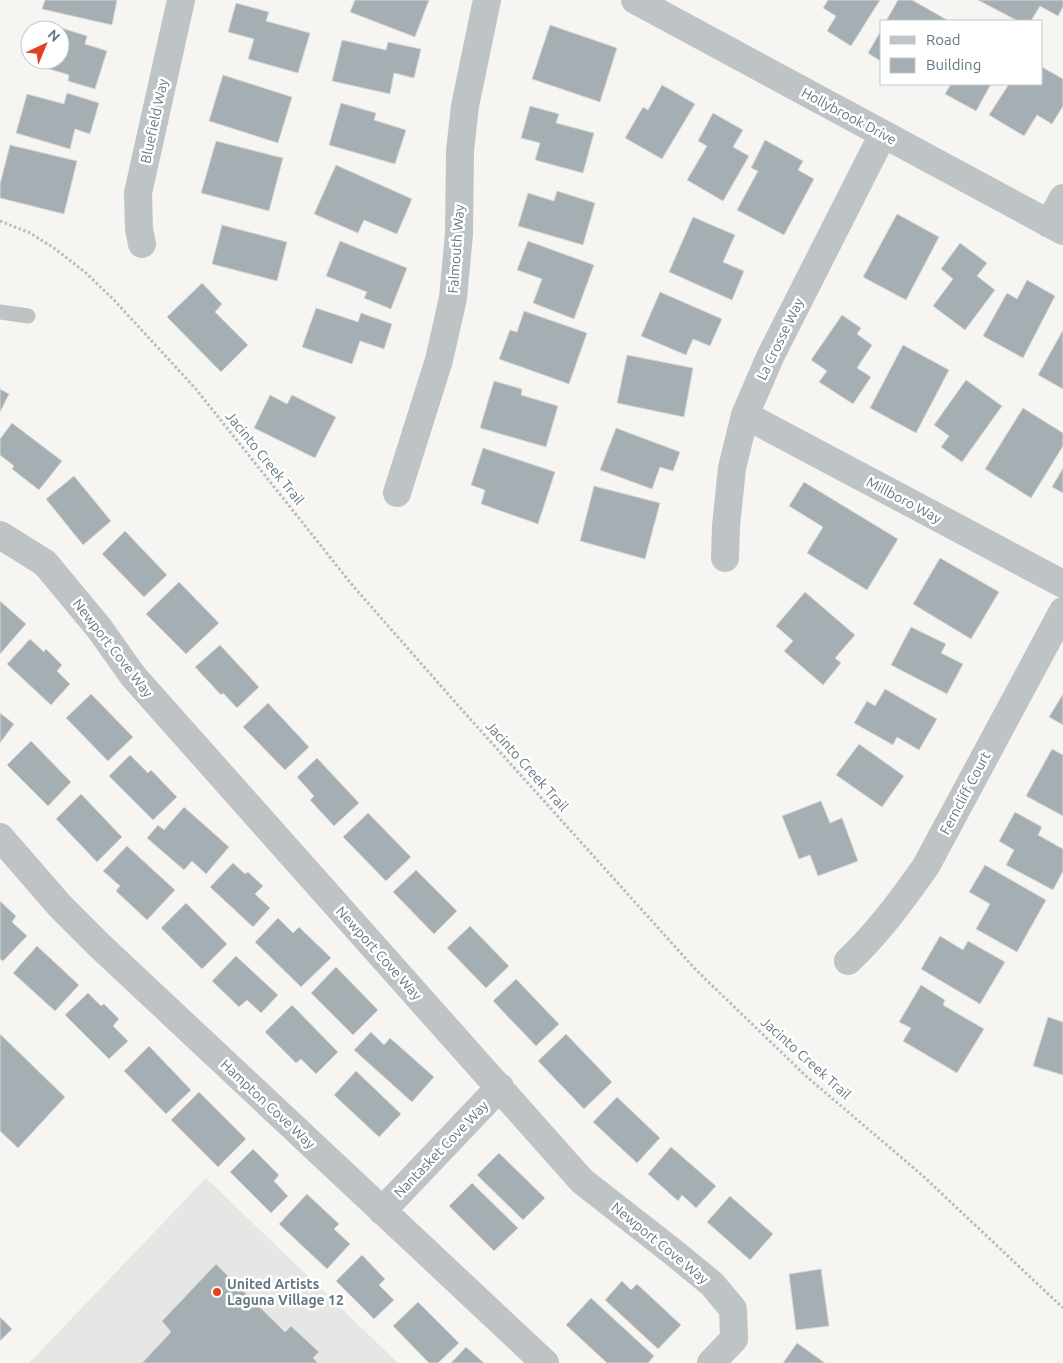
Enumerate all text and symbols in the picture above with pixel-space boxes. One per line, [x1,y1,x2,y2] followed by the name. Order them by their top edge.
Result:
[20,20,70,70] north arrow
[880,20,1043,85] legend
[45,26,63,45] text: N
[926,31,961,48] text: Road
[926,56,981,73] text: Building
[137,77,171,165] street label: Bluefield Way
[799,84,899,148] street label: Hollybrook Drive
[445,204,467,294] street label: Falmouth Way
[753,295,807,383] street label: La Crosse Way
[222,408,308,508] street label: Jacinto Creek Trail
[864,474,944,527] street label: Millboro Way
[70,596,156,700] street label: Newport Cove Way
[482,718,572,814] street label: Jacinto Creek Trail
[936,748,994,837] street label: Ferncliff Court
[333,903,425,1003] street label: Newport Cove Way
[758,1013,854,1103] street label: Jacinto Creek Trail
[218,1056,319,1152] street label: Hampton Cove Way
[391,1097,491,1201] street label: Nantasket Cove Way
[608,1199,712,1287] street label: Newport Cove Way
[227,1276,344,1308] place label: United Artists Laguna Village 12
[211,1286,223,1298] marker: United Artists Laguna Village 12

